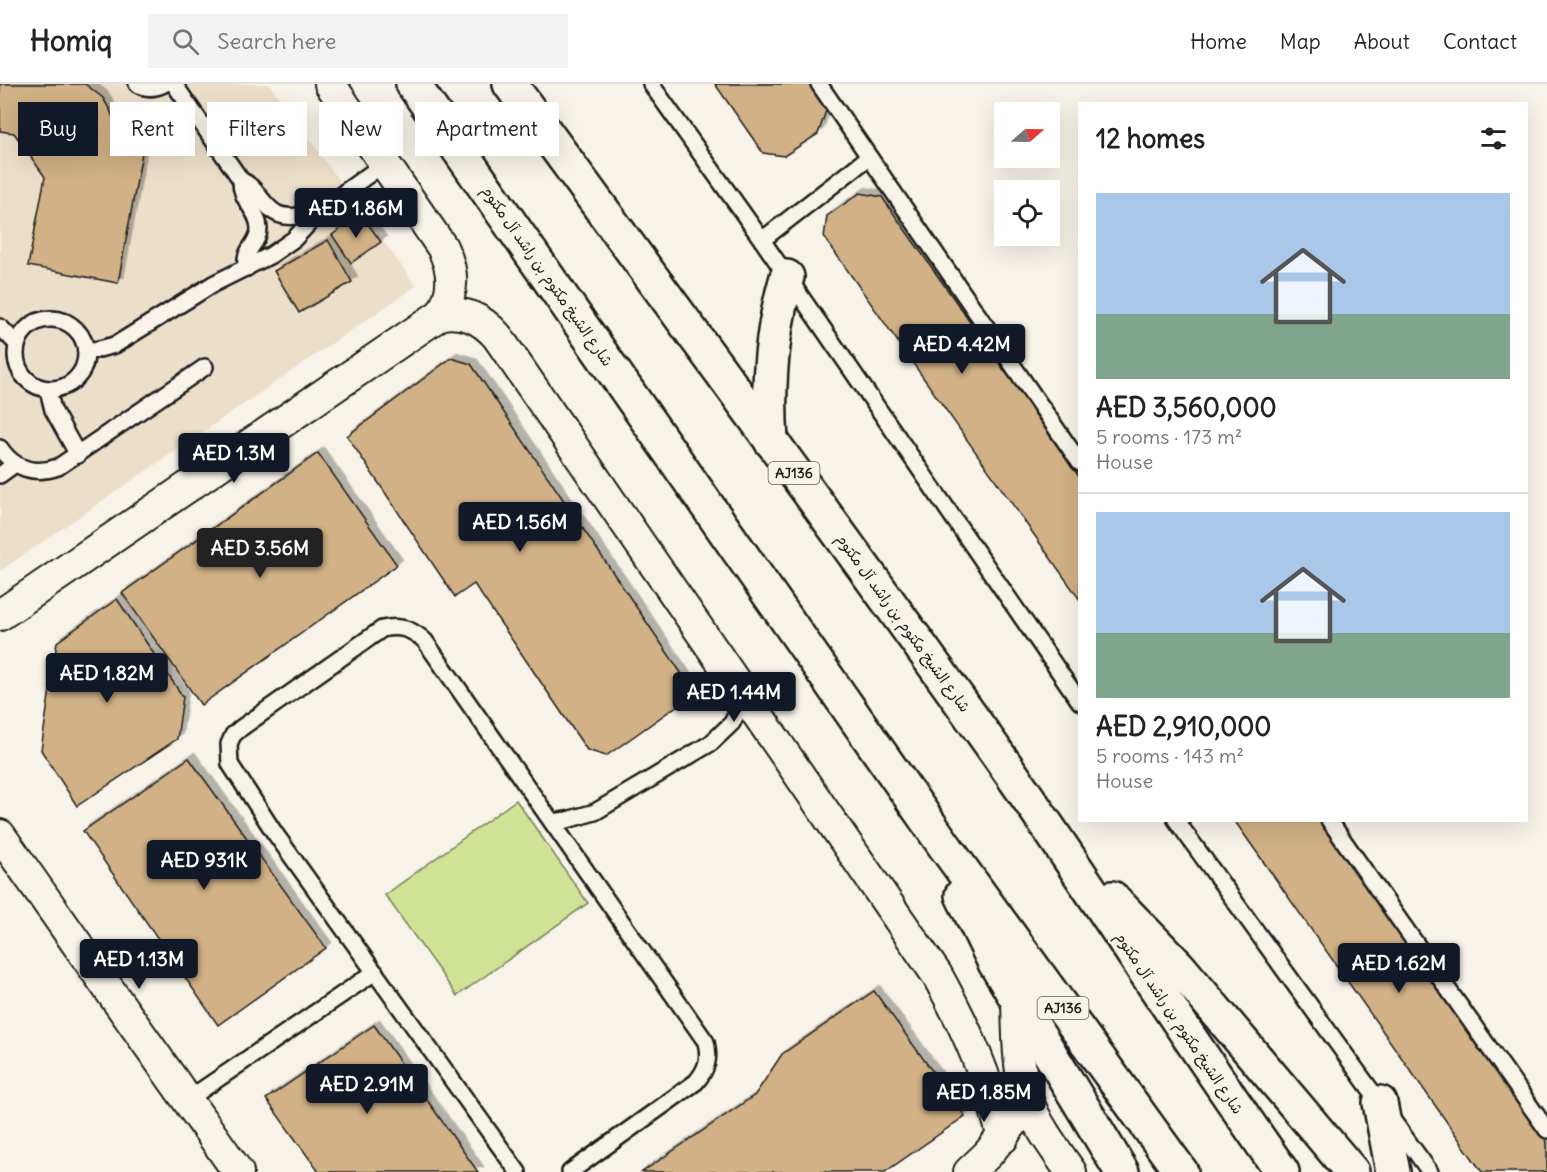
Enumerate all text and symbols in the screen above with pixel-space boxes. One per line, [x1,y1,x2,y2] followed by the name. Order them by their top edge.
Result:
[148,14,568,68] search box
[30,23,112,59] text: Homiq
[169,25,202,58] icon: search
[217,27,336,55] text: Search here
[1190,28,1247,55] text: Home
[1280,28,1321,55] text: Map
[1354,28,1410,55] text: About
[1443,28,1517,55] text: Contact
[18,102,98,156] chip: Buy
[110,102,195,156] chip: Rent
[207,102,307,156] chip: Filters
[319,102,403,156] chip: New
[415,102,559,156] chip: Apartment
[994,102,1060,168] north arrow
[994,102,1060,246] map controls
[1096,122,1205,155] text: 12 homes
[1477,122,1510,155] icon: filters
[994,180,1060,246] button: locate
[475,182,617,371] street label: شارع الشيخ مكتوم بن راشد آل مكتوم
[287,188,425,239] pin: AED 1.86M
[309,195,403,220] text: AED 1.86M
[1249,232,1357,340] icon: home
[893,324,1031,375] pin: AED 4.42M
[913,331,1011,356] text: AED 4.42M
[1096,391,1277,424] text: AED 3,560,000
[1096,424,1242,449] text: 5 rooms · 173 m²
[172,433,296,484] pin: AED 1.3M
[192,440,276,465] text: AED 1.3M
[1096,449,1153,474] text: House
[768,462,820,484] road number: AJ136
[451,502,589,553] pin: AED 1.56M
[473,509,567,534] text: AED 1.56M
[191,528,329,579] pin: AED 3.56M
[830,530,975,718] street label: شارع الشيخ مكتوم بن راشد آل مكتوم
[211,535,309,560] text: AED 3.56M
[1249,551,1357,659] icon: home
[38,653,176,704] pin: AED 1.82M
[60,660,154,685] text: AED 1.82M
[665,672,803,723] pin: AED 1.44M
[687,679,781,704] text: AED 1.44M
[1096,710,1271,743] text: AED 2,910,000
[1096,743,1244,768] text: 5 rooms · 143 m²
[1096,768,1153,793] text: House
[142,840,266,891] pin: AED 931K
[161,847,247,872] text: AED 931K
[1109,928,1248,1119] street label: شارع الشيخ مكتوم بن راشد آل مكتوم
[70,939,208,990] pin: AED 1.13M
[1330,943,1468,994] pin: AED 1.62M
[94,946,184,971] text: AED 1.13M
[1352,950,1446,975] text: AED 1.62M
[1038,997,1088,1019] road number: AJ136
[298,1064,436,1115] pin: AED 2.91M
[320,1071,414,1096] text: AED 2.91M
[915,1072,1053,1123] pin: AED 1.85M
[937,1079,1031,1104] text: AED 1.85M

